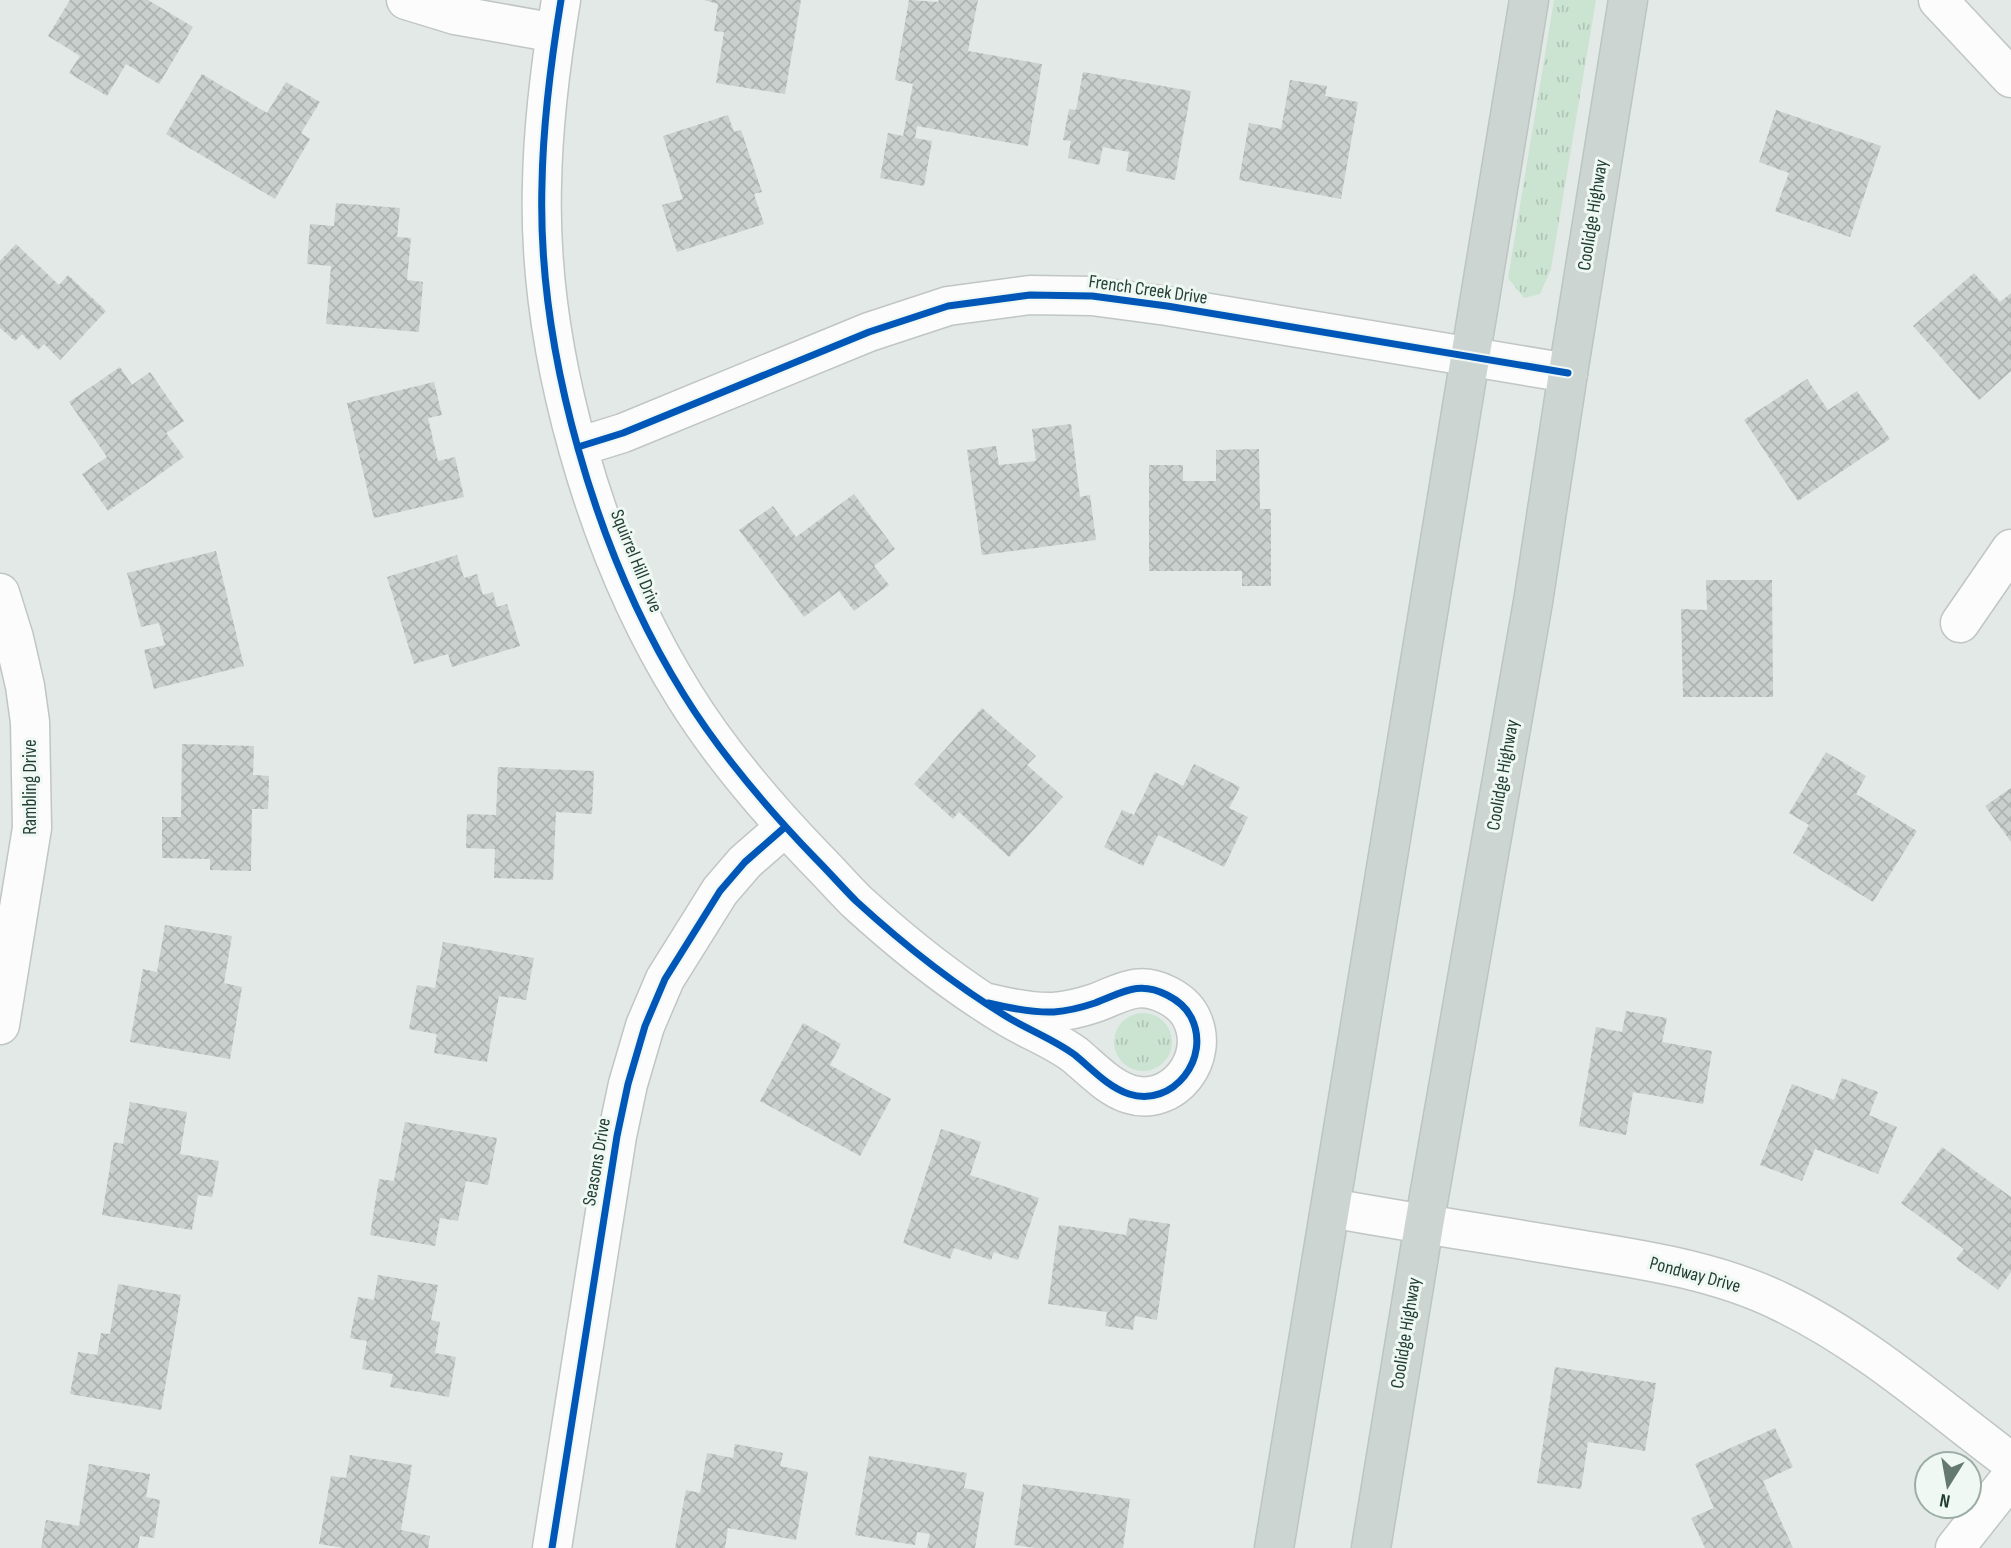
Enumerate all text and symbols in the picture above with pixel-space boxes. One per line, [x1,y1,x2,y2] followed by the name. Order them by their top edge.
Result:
[1573,157,1613,272] street label: Coolidge Highway
[1087,270,1209,310] street label: French Creek Drive
[605,506,667,616] street label: Squirrel Hill Drive
[1482,717,1524,832] street label: Coolidge Highway
[19,739,42,835] street label: Rambling Drive
[578,1116,616,1208] street label: Seasons Drive
[1647,1252,1743,1298] street label: Pondway Drive
[1386,1275,1426,1390] street label: Coolidge Highway
[1913,1450,1983,1520] north arrow
[1938,1488,1952,1512] text: N

